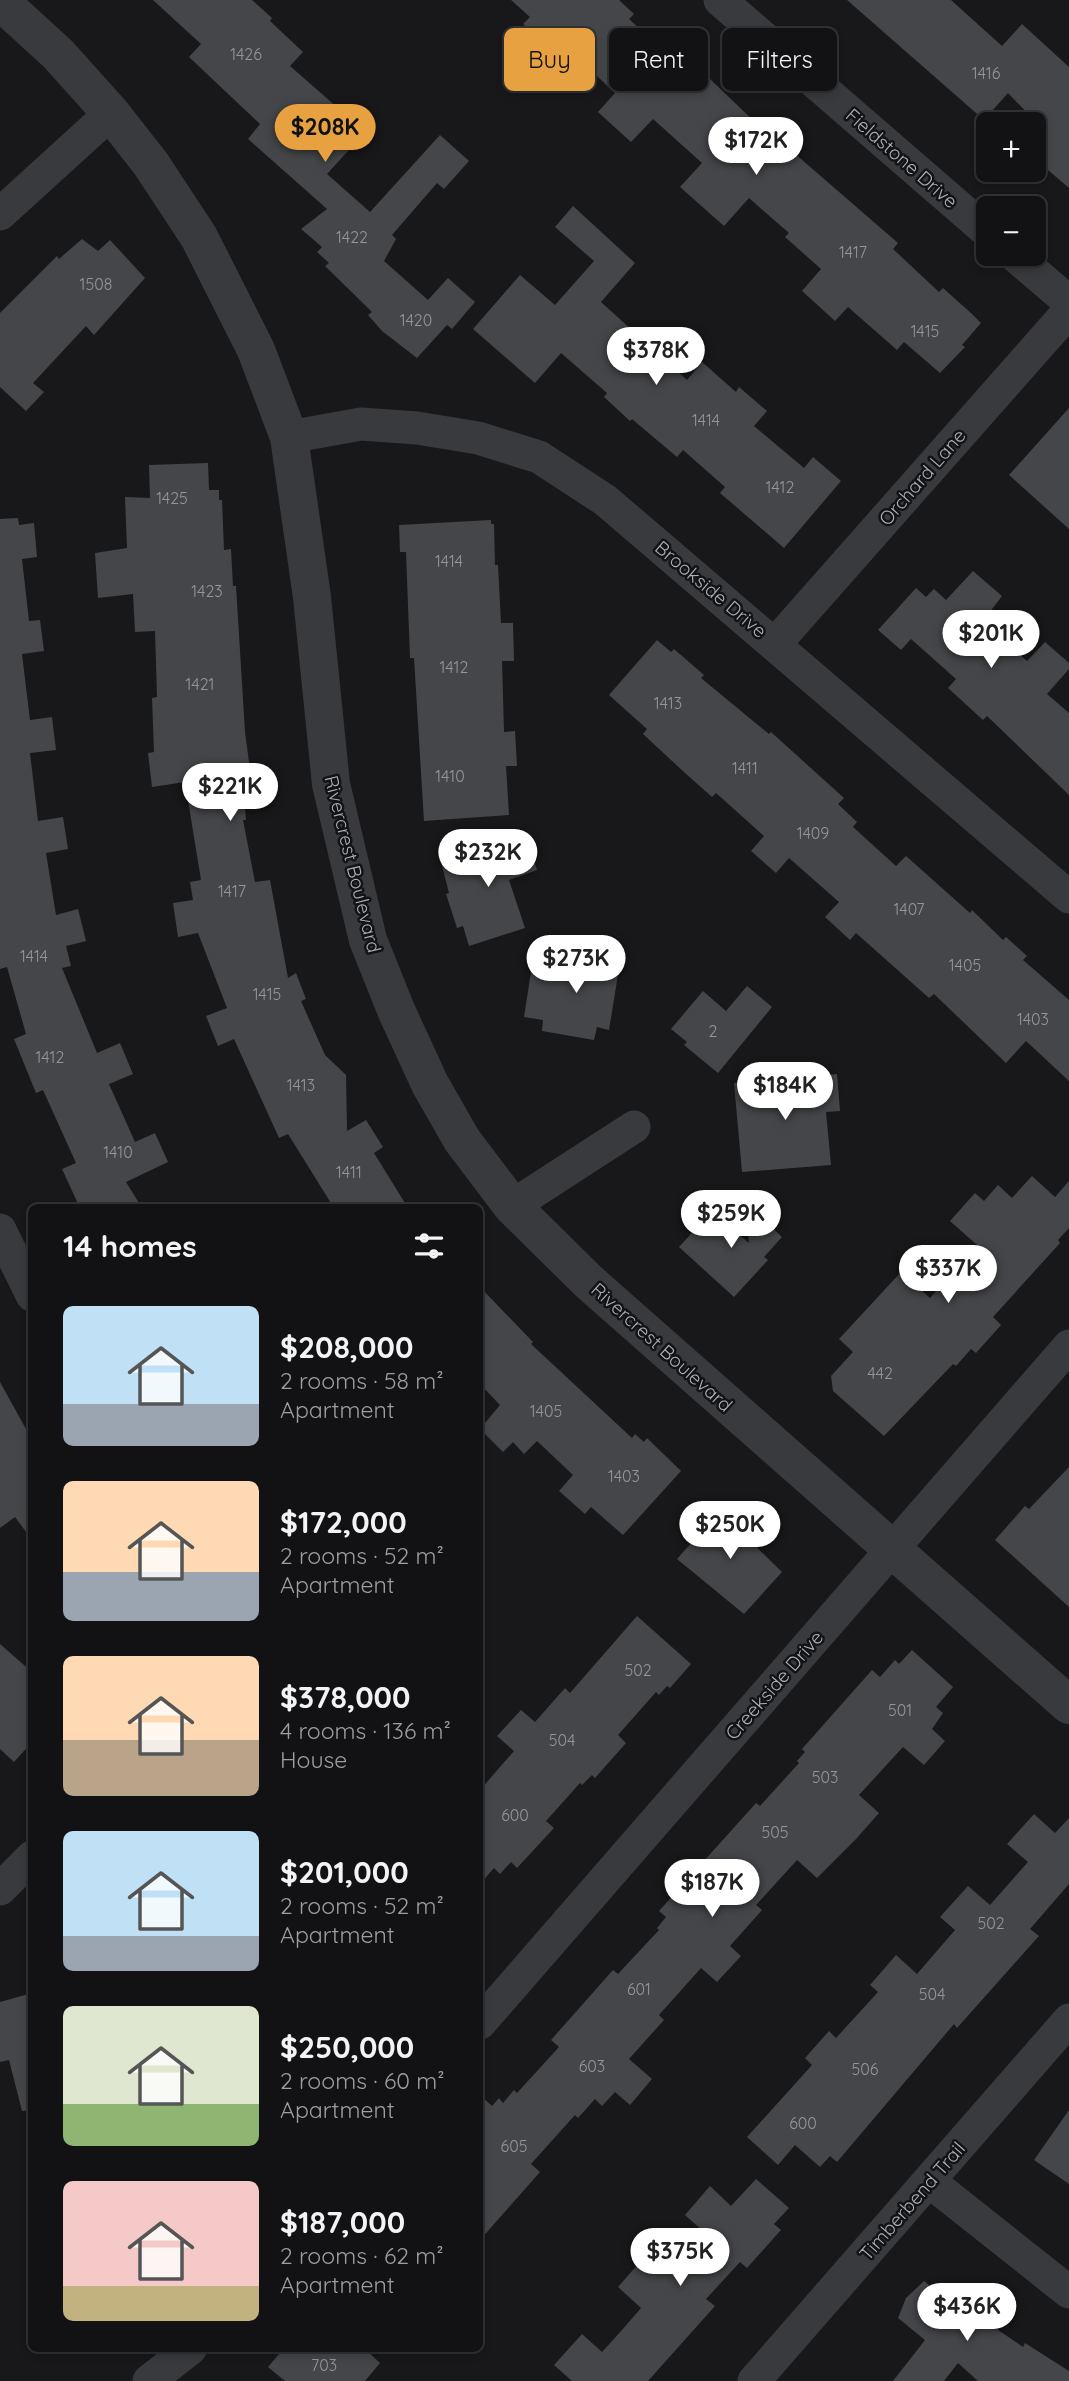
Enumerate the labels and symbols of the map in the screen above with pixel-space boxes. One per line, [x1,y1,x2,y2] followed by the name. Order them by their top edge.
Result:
[230,44,262,64] house number: 1426
[972,63,1001,83] house number: 1416
[841,103,963,213] street label: Fieldstone Drive
[276,104,374,164] pin: $208K
[707,118,805,177] pin: $172K
[336,227,368,247] house number: 1422
[839,242,867,262] house number: 1417
[80,274,112,294] house number: 1508
[400,310,432,330] house number: 1420
[911,321,939,341] house number: 1415
[607,328,705,387] pin: $378K
[692,410,720,430] house number: 1414
[873,424,971,530] street label: Orchard Lane
[766,477,795,497] house number: 1412
[156,488,188,508] house number: 1425
[650,535,772,643] street label: Brookside Drive
[435,551,463,571] house number: 1414
[191,581,223,601] house number: 1423
[942,610,1040,670] pin: $201K
[440,657,469,677] house number: 1412
[186,674,214,694] house number: 1421
[654,693,682,713] house number: 1413
[732,758,758,778] house number: 1411
[181,764,279,823] pin: $221K
[435,766,465,786] house number: 1410
[319,773,387,955] street label: Rivercrest Boulevard
[797,823,829,843] house number: 1409
[439,830,537,889] pin: $232K
[218,881,246,901] house number: 1417
[894,899,924,919] house number: 1407
[527,936,625,995] pin: $273K
[20,946,48,966] house number: 1414
[949,955,981,975] house number: 1405
[253,984,281,1004] house number: 1415
[1017,1009,1049,1029] house number: 1403
[709,1021,718,1041] house number: 2
[36,1047,65,1067] house number: 1412
[736,1062,834,1122] pin: $184K
[287,1075,315,1095] house number: 1413
[103,1142,133,1162] house number: 1410
[336,1162,362,1182] house number: 1411
[682,1190,780,1250] pin: $259K
[899,1246,997,1305] pin: $337K
[586,1277,738,1417] street label: Rivercrest Boulevard
[867,1363,893,1383] house number: 442
[530,1401,562,1421] house number: 1405
[608,1466,640,1486] house number: 1403
[681,1502,779,1561] pin: $250K
[720,1625,828,1745] street label: Creekside Drive
[624,1660,652,1680] house number: 502
[888,1700,912,1720] house number: 501
[549,1730,575,1750] house number: 504
[812,1767,838,1787] house number: 503
[501,1805,529,1825] house number: 600
[762,1822,788,1842] house number: 505
[663,1860,761,1919] pin: $187K
[977,1913,1005,1933] house number: 502
[627,1979,651,1999] house number: 601
[919,1984,945,2004] house number: 504
[579,2056,605,2076] house number: 603
[852,2059,879,2079] house number: 506
[789,2113,817,2133] house number: 600
[501,2136,527,2156] house number: 605
[854,2137,970,2265] street label: Timberbend Trail
[631,2228,729,2288] pin: $375K
[918,2284,1016,2343] pin: $436K
[311,2355,337,2375] house number: 703

